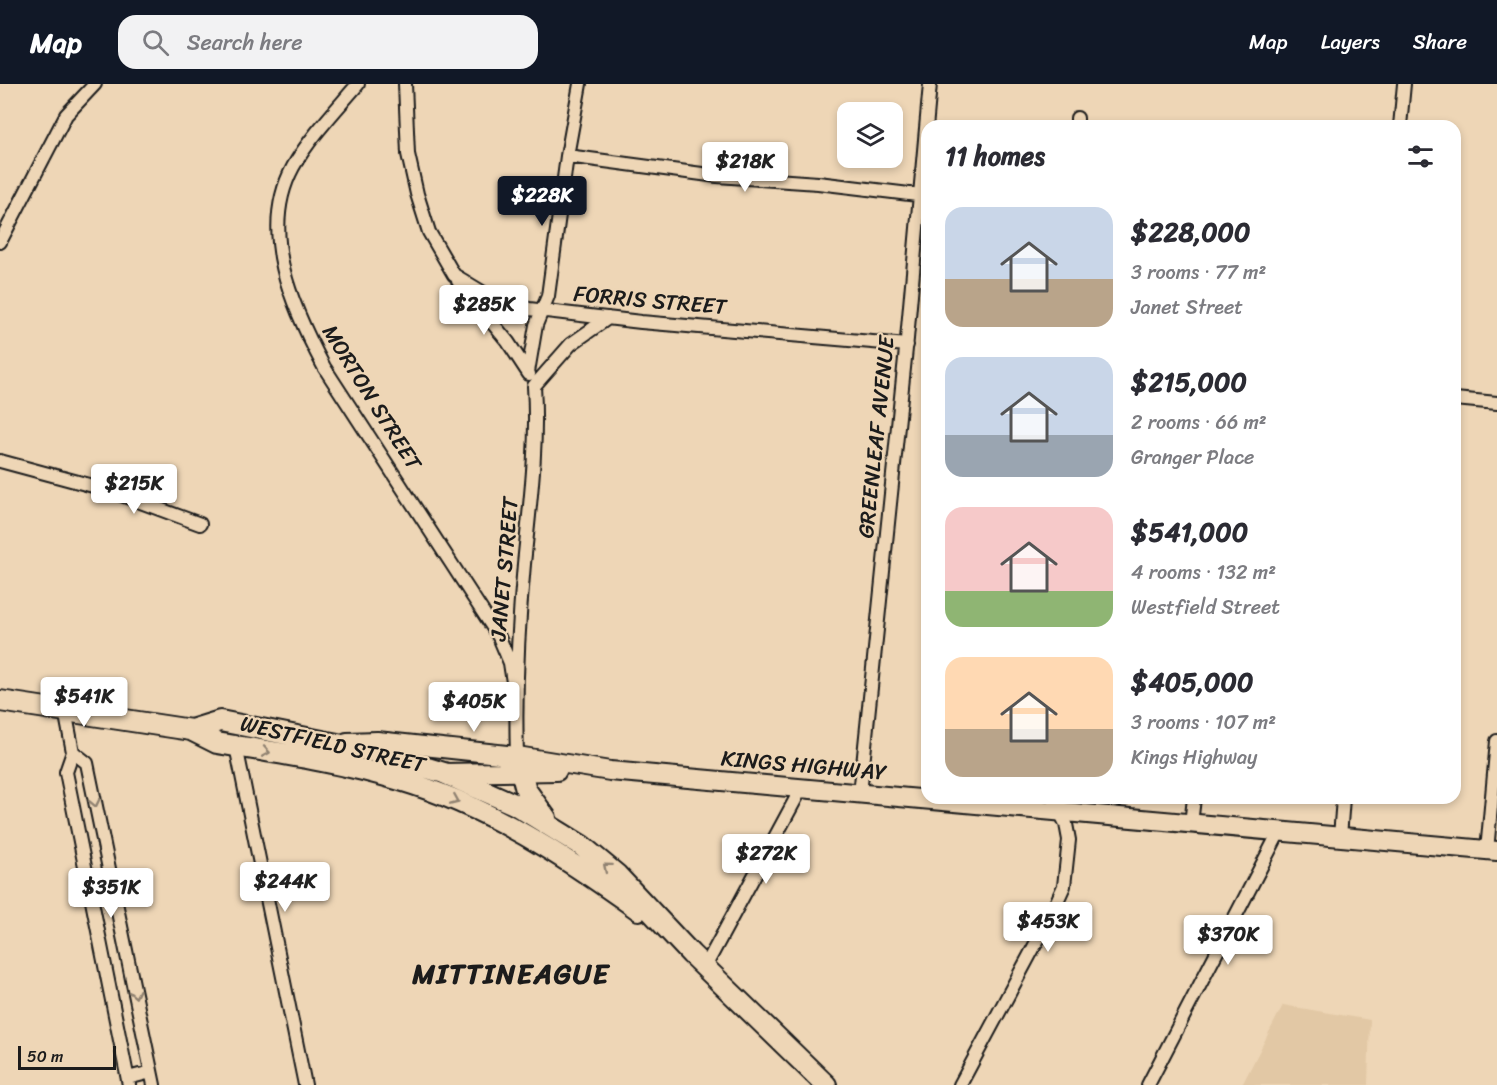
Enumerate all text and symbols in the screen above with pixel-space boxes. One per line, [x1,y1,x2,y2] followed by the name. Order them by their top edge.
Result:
[118,15,538,69] search box
[30,18,82,67] text: Map
[187,23,303,62] text: Search here
[1249,23,1288,61] text: Map
[1321,23,1380,61] text: Layers
[1413,23,1467,61] text: Share
[139,26,172,59] icon: search
[837,102,903,168] map controls
[837,102,903,168] button: layers
[945,133,1045,179] text: 11 homes
[1404,140,1437,173] icon: filters
[703,142,787,193] pin: $218K
[716,144,774,179] text: $218K
[500,176,584,227] pin: $228K
[512,178,572,213] text: $228K
[1131,209,1250,255] text: $228,000
[993,231,1065,303] icon: home
[1131,255,1266,290] text: 3 rooms · 77 m²
[572,274,729,326] street label: FORRIS STREET
[442,285,526,336] pin: $285K
[453,287,515,322] text: $285K
[1131,290,1243,325] text: Janet Street
[312,316,433,479] street label: MORTON STREET
[846,332,906,540] street label: GREENLEAF AVENUE
[1131,359,1247,405] text: $215,000
[993,381,1065,453] icon: home
[1131,405,1267,440] text: 2 rooms · 66 m²
[1131,440,1254,475] text: Granger Place
[92,464,176,515] pin: $215K
[105,466,163,501] text: $215K
[478,494,530,644] street label: JANET STREET
[1131,509,1248,555] text: $541,000
[993,531,1065,603] icon: home
[1131,555,1276,590] text: 4 rooms · 132 m²
[1131,590,1280,625] text: Westfield Street
[1131,659,1253,705] text: $405,000
[42,677,126,728] pin: $541K
[55,679,113,714] text: $541K
[993,681,1065,753] icon: home
[432,682,516,733] pin: $405K
[443,684,505,719] text: $405K
[236,704,431,785] street label: WESTFIELD STREET
[1131,705,1276,740] text: 3 rooms · 107 m²
[720,738,889,792] street label: KINGS HIGHWAY
[1131,740,1257,775] text: Kings Highway
[261,745,271,758] one-way arrow
[448,793,459,805] one-way arrow
[88,797,101,807] one-way arrow
[724,834,808,885] pin: $272K
[736,836,796,871] text: $272K
[243,862,327,913] pin: $244K
[603,863,614,874] one-way arrow
[254,864,316,899] text: $244K
[69,868,153,919] pin: $351K
[82,870,140,905] text: $351K
[1006,902,1090,953] pin: $453K
[1017,904,1079,939] text: $453K
[1186,915,1270,966] pin: $370K
[1198,917,1258,952] text: $370K
[411,949,611,998] district label: MITTINEAGUE
[128,988,141,998] one-way arrow
[27,1042,63,1071] text: 50 m
[18,1043,116,1070] scale bar

